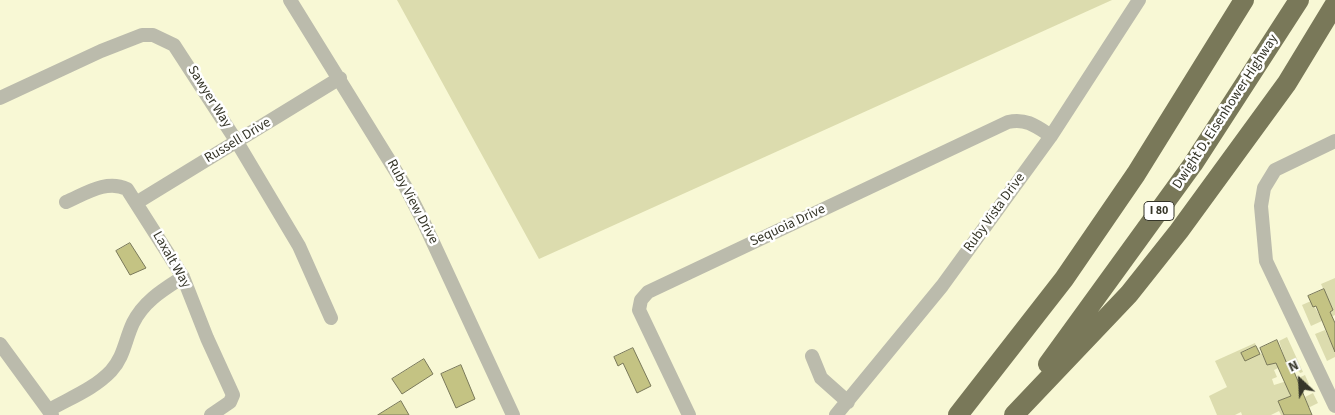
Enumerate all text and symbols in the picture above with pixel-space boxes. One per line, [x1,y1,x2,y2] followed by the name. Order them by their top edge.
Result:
[1170,32,1282,192] street label: Dwight D. Eisenhower Highway
[183,63,235,131] street label: Sawyer Way
[202,115,274,167] street label: Russell Drive
[383,157,441,247] street label: Ruby View Drive
[961,170,1029,256] street label: Ruby Vista Drive
[748,201,828,251] street label: Sequoia Drive
[1144,202,1174,220] road number: I 80
[148,229,194,291] street label: Laxalt Way
[1275,355,1325,405] north arrow
[1285,355,1302,377] text: N

